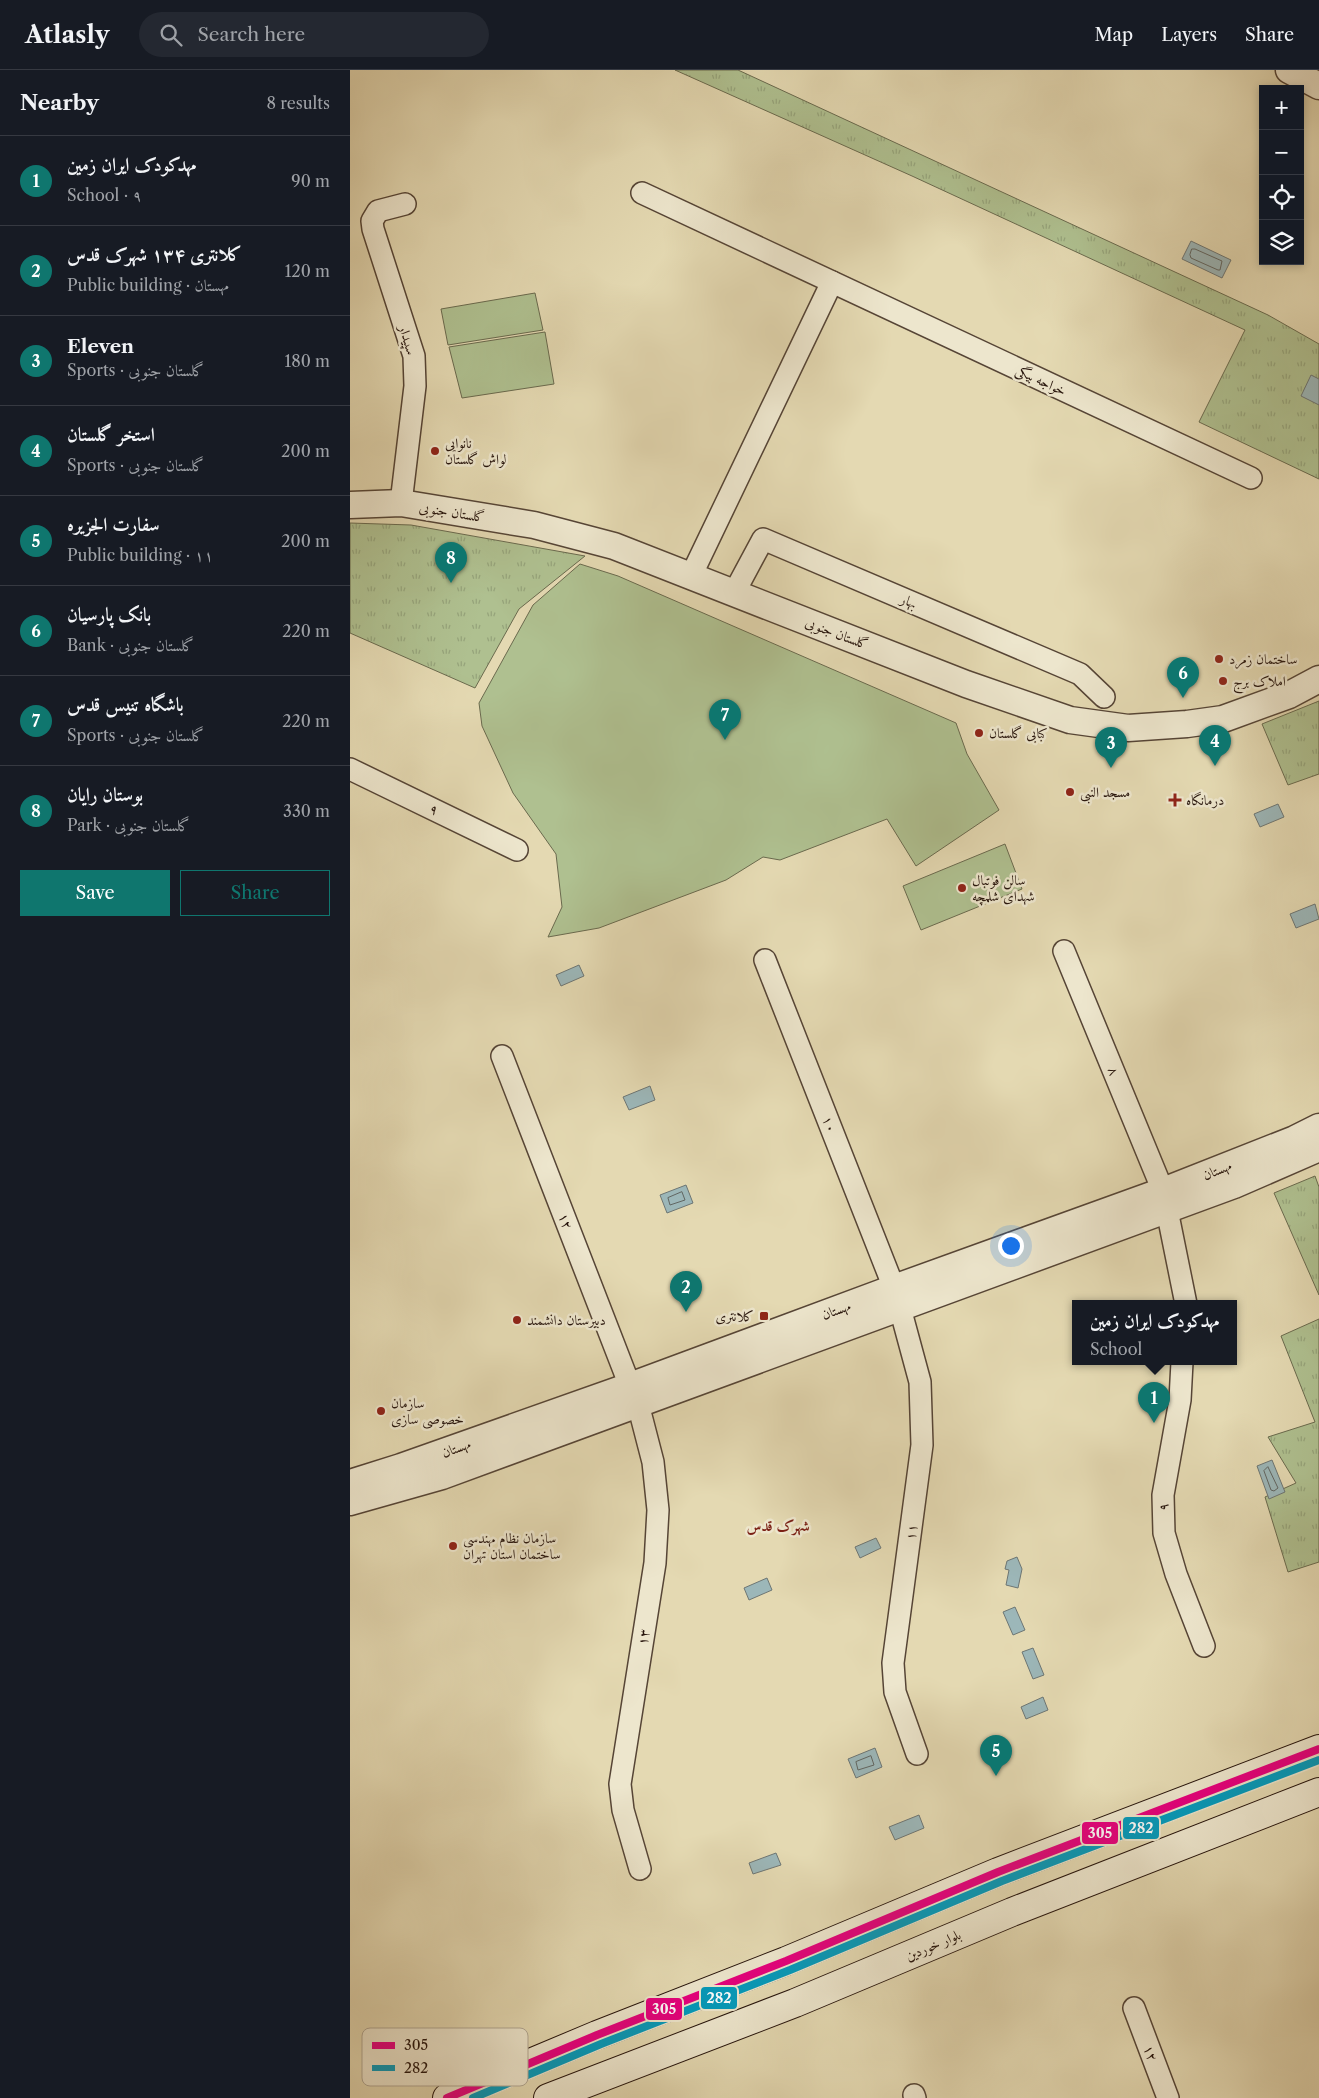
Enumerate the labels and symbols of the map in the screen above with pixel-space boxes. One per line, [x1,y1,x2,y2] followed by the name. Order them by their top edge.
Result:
[394,321,421,357] street label: سپیدار
[1012,360,1069,400] street label: خواجه بیگی
[445,434,506,468] place label: نانوایی لواش گلستان
[429,445,441,457] marker: نانوایی لواش گلستان
[418,498,486,527] street label: گلستان جنوبی
[435,542,467,583] pin: 8
[896,589,920,613] street label: بهار
[803,613,871,654] street label: گلستان جنوبی
[1229,650,1298,669] place label: ساختمان زمرد
[1213,653,1225,665] marker: ساختمان زمرد
[1167,657,1199,698] pin: 6
[1233,672,1286,694] place label: املاک برج
[1217,675,1229,687] marker: املاک برج
[709,699,741,740] pin: 7
[989,724,1048,743] place label: کبابی گلستان
[1199,725,1231,766] pin: 4
[973,727,985,739] marker: کبابی گلستان
[1095,727,1127,768] pin: 3
[1080,783,1130,804] place label: مسجد النبی
[1064,786,1076,798] marker: مسجد النبی
[1186,791,1224,809] place label: درمانگاه
[1168,793,1182,807] marker: درمانگاه
[426,799,442,819] street label: ۹
[972,871,1035,906] place label: سالن فوتبال شهدای شلمچه
[956,882,968,894] marker: سالن فوتبال شهدای شلمچه
[1104,1064,1124,1078] street label: ۸
[819,1113,841,1135] street label: ۱۰
[1200,1156,1235,1185] street label: مهستان
[555,1210,577,1232] street label: ۱۲
[998,1233,1024,1259] your location
[670,1271,702,1312] pin: 2
[819,1296,854,1325] street label: مهستان
[715,1307,754,1325] place label: کلانتری
[758,1310,770,1322] marker: کلانتری
[527,1311,606,1329] place label: دبیرستان دانشمند
[511,1314,523,1326] marker: دبیرستان دانشمند
[1138,1382,1170,1423] pin: 1
[391,1394,464,1429] place label: سازمان خصوصی سازی
[375,1405,387,1417] marker: سازمان خصوصی سازی
[439,1434,474,1463] street label: مهستان
[1154,1503,1172,1511] street label: ۹
[746,1516,810,1536] district label: شهرک قدس
[901,1523,921,1541] street label: ۱۱
[463,1529,561,1564] place label: سازمان نظام مهندسی ساختمان استان تهران
[447,1540,459,1552] marker: سازمان نظام مهندسی ساختمان استان تهران
[633,1627,653,1647] street label: ۱۳
[980,1735,1012,1776] pin: 5
[1122,1816,1160,1840] line badge: 282
[1128,1819,1154,1837] text: 282
[1081,1821,1119,1845] line badge: 305
[1088,1824,1113,1842] text: 305
[902,1925,964,1965] street label: بلوار خوردین
[700,1986,738,2010] line badge: 282
[706,1989,732,2007] text: 282
[645,1997,683,2021] line badge: 305
[652,2000,677,2018] text: 305
[362,2028,528,2086] legend
[404,2036,428,2054] text: 305
[1140,2042,1162,2064] street label: ۱۲
[404,2059,428,2077] text: 282

